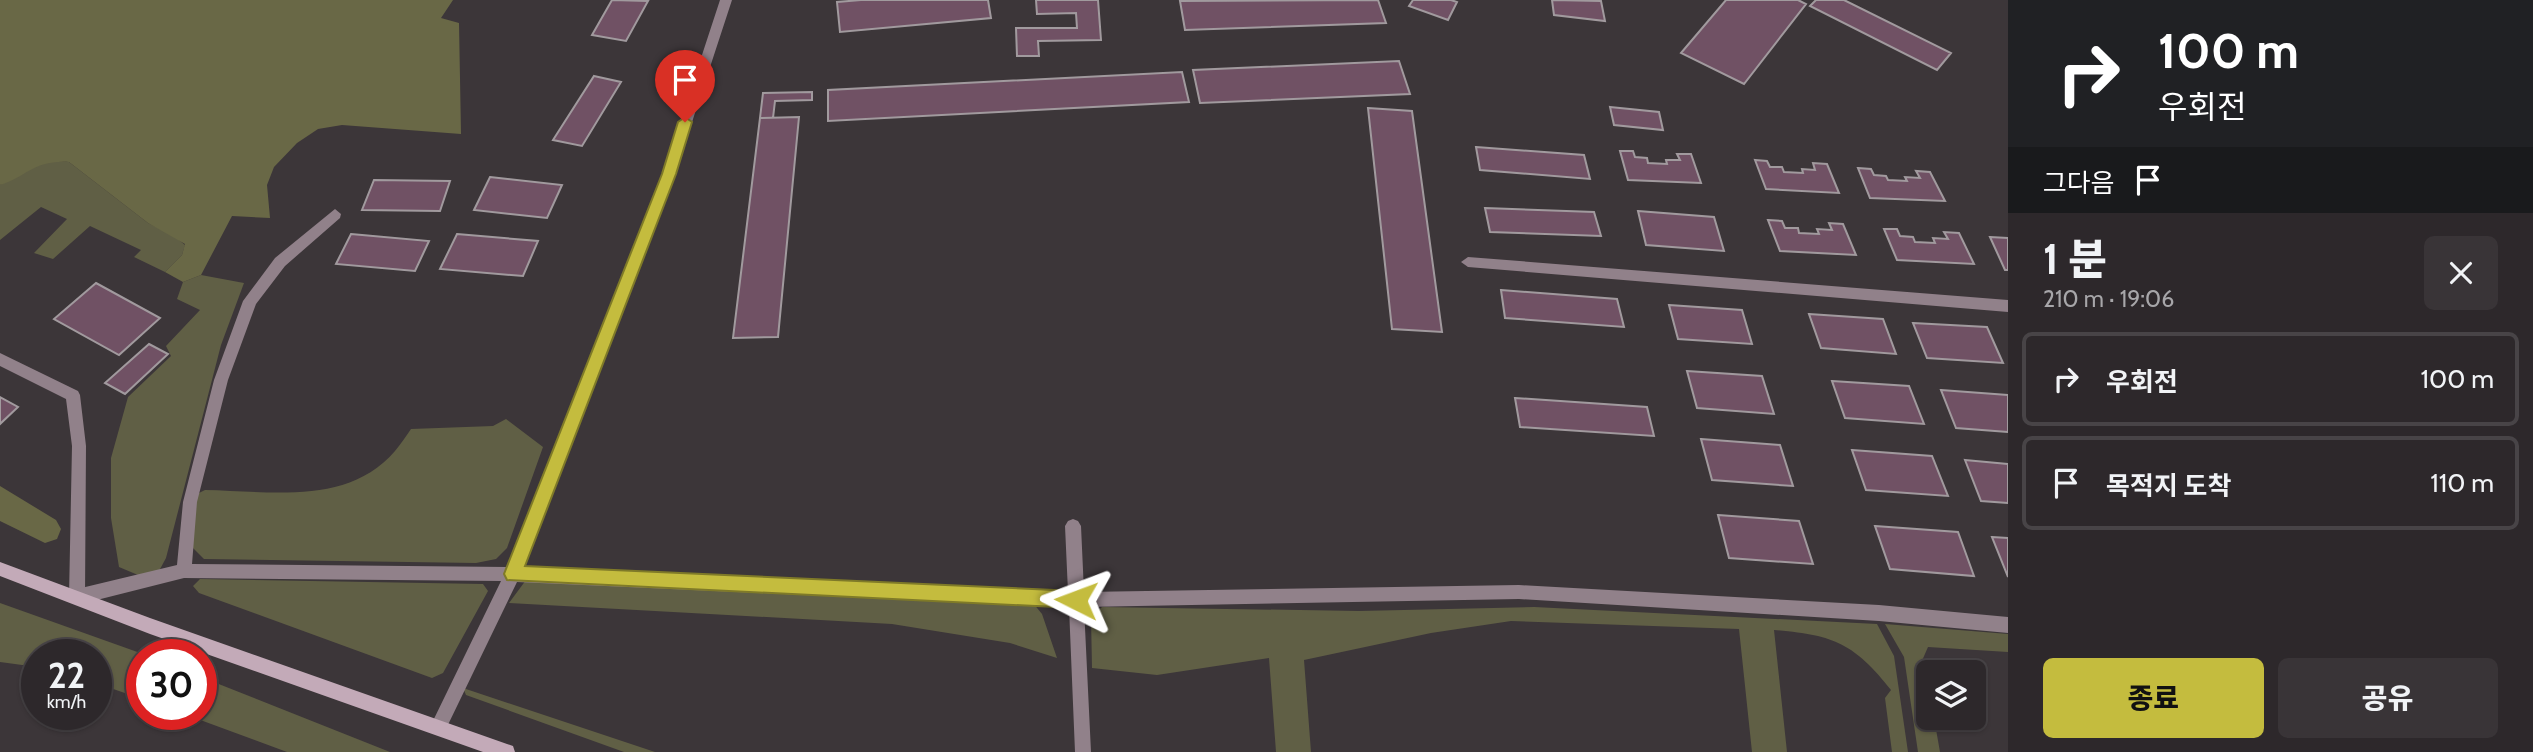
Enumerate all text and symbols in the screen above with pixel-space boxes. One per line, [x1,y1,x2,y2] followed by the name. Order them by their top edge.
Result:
[2158,21,2299,80] text: 100 m
[2043,28,2134,119] icon: right
[655,50,715,122] pin
[666,61,704,99] icon: arrive
[2158,87,2246,126] text: 우회전
[2129,161,2167,199] icon: arrive
[2043,167,2115,199] text: 그다음
[2043,233,2107,285] text: 1 분
[2424,236,2498,310] button: close
[2043,285,2174,313] text: 210 m · 19:06
[2047,360,2085,398] icon: right
[2421,363,2494,395] text: 100 m
[2106,366,2178,398] text: 우회전
[2047,464,2085,502] icon: arrive
[2430,467,2494,499] text: 110 m
[2106,470,2231,502] text: 목적지 도착
[1039,563,1113,637] position arrow
[126,639,217,730] speed limit sign: 30
[48,654,85,697] text: 22
[2043,658,2264,738] button: 종료
[2278,658,2498,738] button: 공유
[1916,660,1986,730] map controls
[1916,660,1986,730] button: layers
[47,691,86,713] text: km/h

